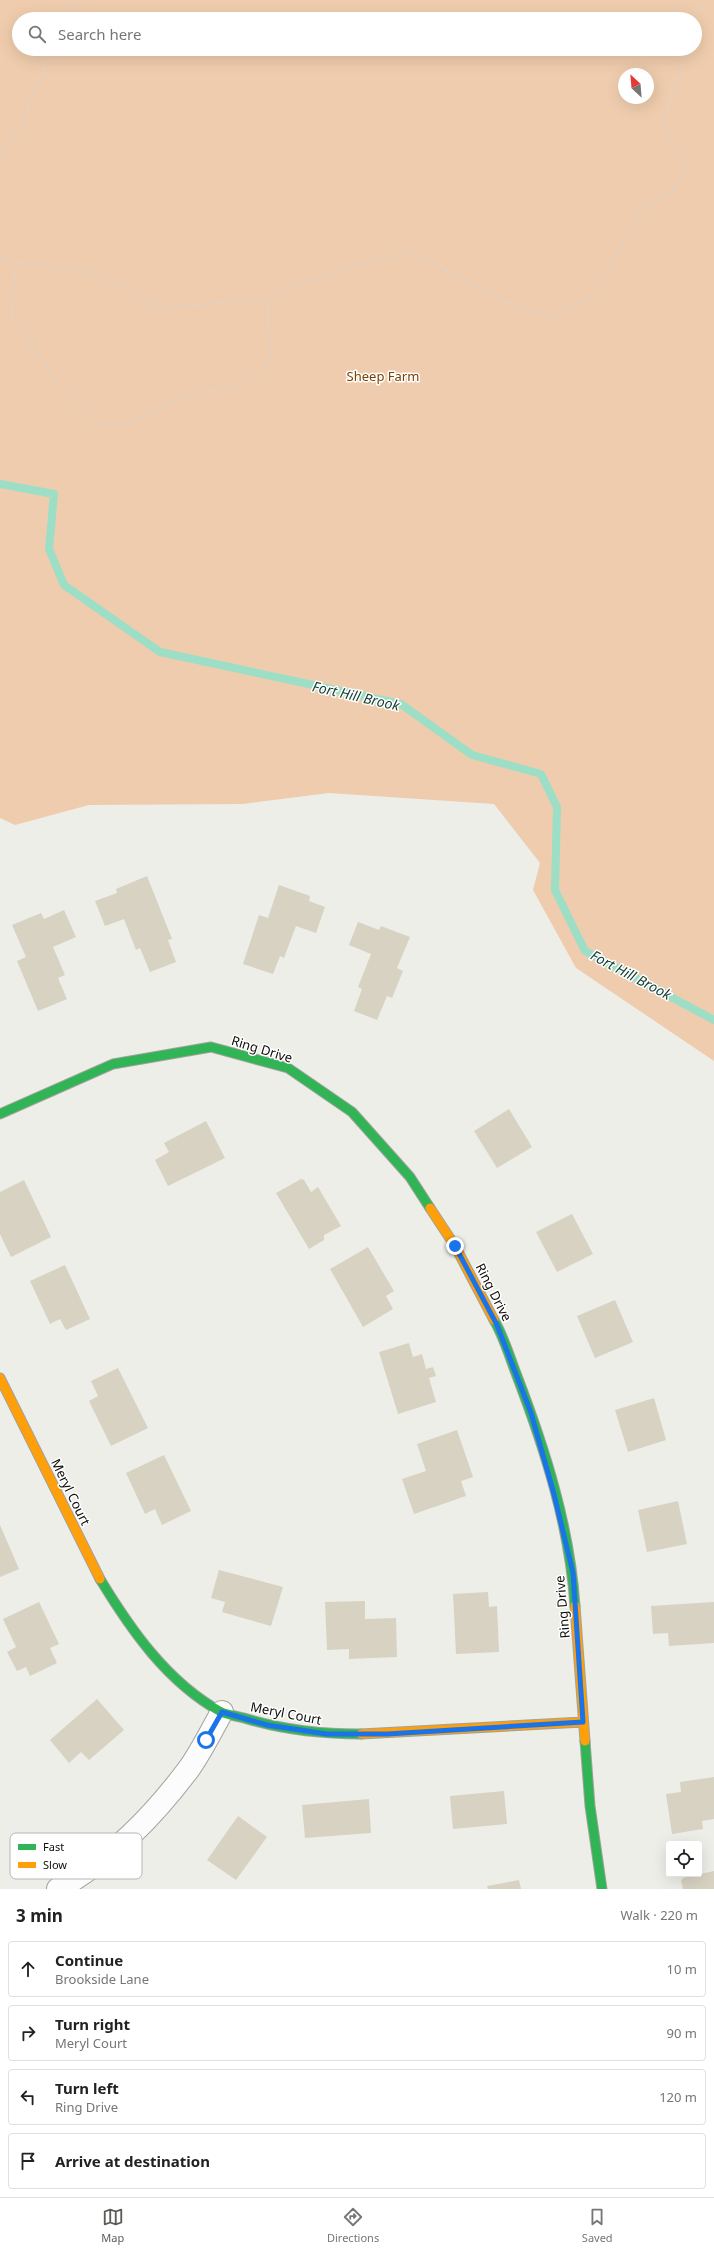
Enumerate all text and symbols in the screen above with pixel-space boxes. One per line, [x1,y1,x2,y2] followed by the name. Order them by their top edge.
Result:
[12,12,702,56] search box
[26,23,48,45] icon: search
[58,24,141,44] text: Search here
[618,68,654,104] north arrow
[347,367,419,385] park label: Sheep Farm
[311,676,403,715] water label: Fort Hill Brook
[588,945,676,1004] water label: Fort Hill Brook
[229,1031,295,1067] street label: Ring Drive
[446,1237,464,1255] route end
[472,1260,516,1324] street label: Ring Drive
[47,1456,95,1529] street label: Meryl Court
[550,1575,574,1639] street label: Ring Drive
[249,1697,323,1729] street label: Meryl Court
[197,1731,215,1749] route start
[10,1833,142,1879] legend
[43,1839,64,1854] text: Fast
[666,1841,702,1877] map controls
[666,1841,702,1877] button: locate
[43,1857,67,1872] text: Slow
[16,1904,63,1927] text: 3 min
[620,1906,698,1924] text: Walk · 220 m
[55,1950,123,1970] text: Continue
[17,1958,39,1980] icon: ahead
[667,1960,697,1978] text: 10 m
[55,1970,149,1988] text: Brookside Lane
[55,2014,130,2034] text: Turn right
[17,2022,39,2044] icon: right
[667,2024,697,2042] text: 90 m
[55,2034,127,2052] text: Meryl Court
[55,2078,119,2098] text: Turn left
[17,2086,39,2108] icon: left
[659,2088,697,2106] text: 120 m
[55,2098,118,2116] text: Ring Drive
[17,2150,39,2172] icon: arrive
[55,2151,210,2171] text: Arrive at destination
[101,2206,124,2245] tab: Map
[327,2206,379,2245] tab: Directions
[582,2206,613,2245] tab: Saved

